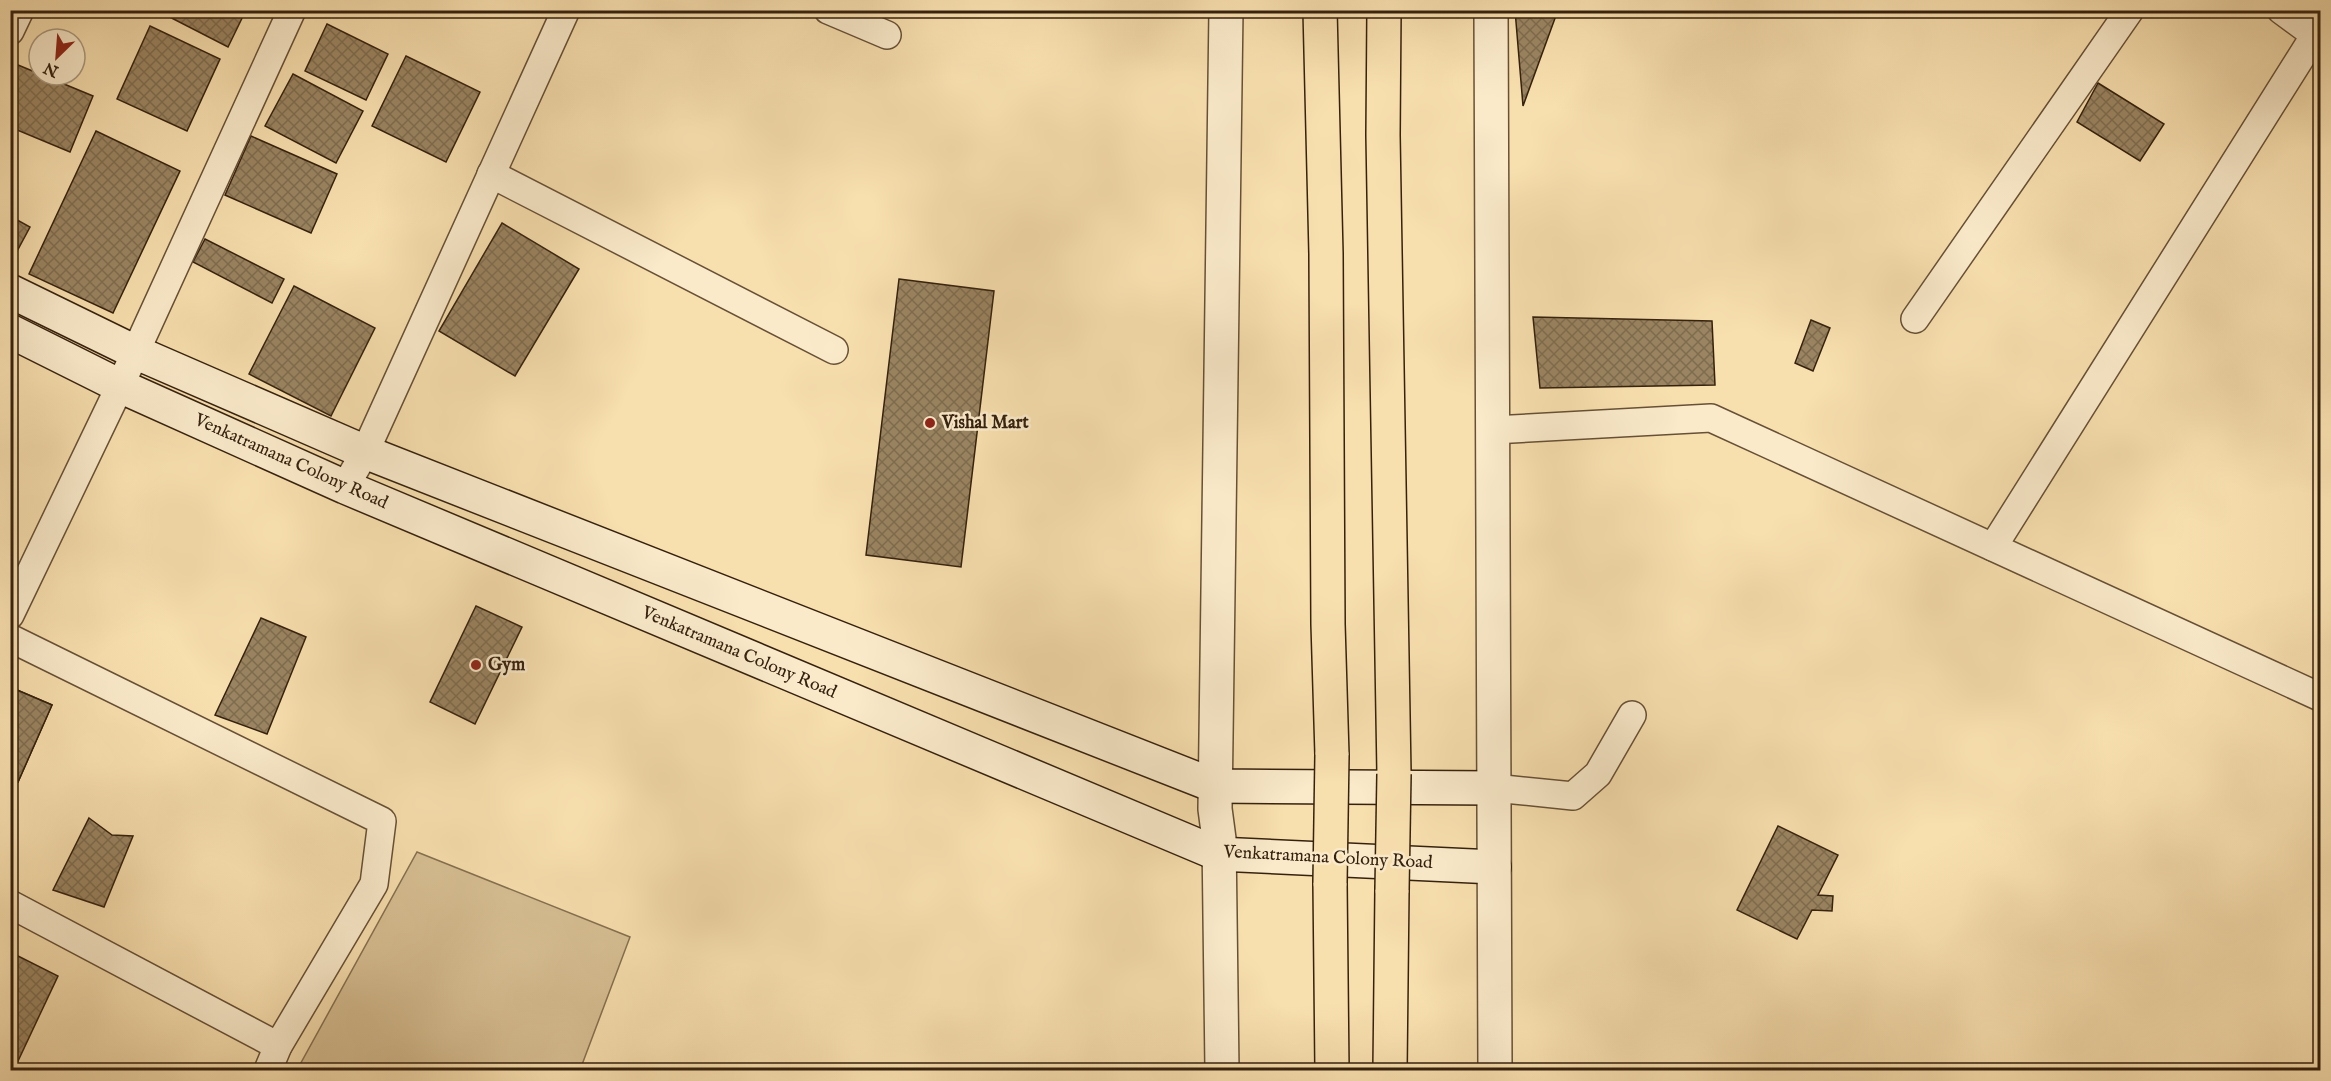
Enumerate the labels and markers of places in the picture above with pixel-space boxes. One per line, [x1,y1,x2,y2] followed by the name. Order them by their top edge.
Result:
[941,412,1029,435] place label: Vishal Mart
[923,416,937,430] marker: Vishal Mart
[488,654,525,677] place label: Gym
[469,658,483,672] marker: Gym

